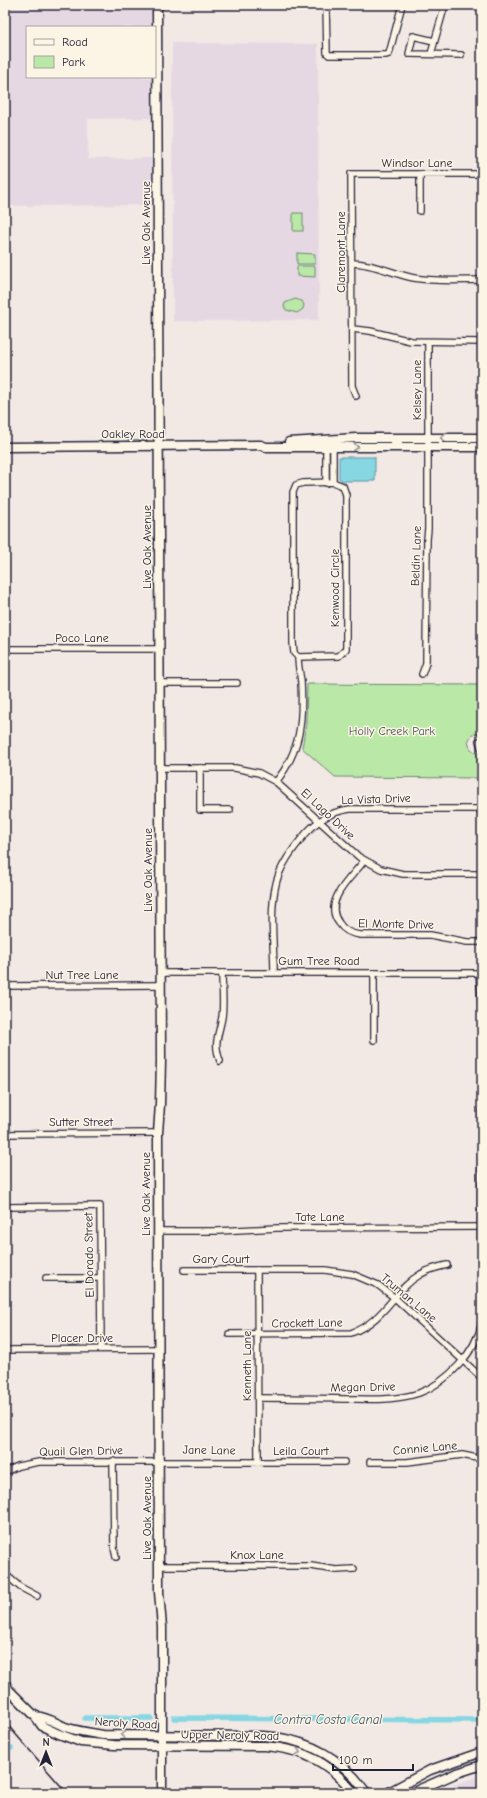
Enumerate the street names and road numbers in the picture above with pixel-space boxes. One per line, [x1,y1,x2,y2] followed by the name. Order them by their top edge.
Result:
[382,156,452,170] street label: Windsor Lane
[139,181,153,265] street label: Live Oak Avenue
[334,211,348,293] street label: Claremont Lane
[410,360,424,420] street label: Kelsey Lane
[101,427,165,441] street label: Oakley Road
[140,505,154,589] street label: Live Oak Avenue
[408,526,424,586] street label: Beldin Lane
[328,549,342,627] street label: Kenwood Circle
[55,631,109,645] street label: Poco Lane
[298,786,358,842] street label: El Lago Drive
[341,791,411,807] street label: La Vista Drive
[141,828,155,912] street label: Live Oak Avenue
[358,916,434,932] street label: El Monte Drive
[278,954,360,968] street label: Gum Tree Road
[46,968,118,982] street label: Nut Tree Lane
[49,1115,114,1129] street label: Sutter Street
[139,1152,153,1236] street label: Live Oak Avenue
[295,1210,345,1224] street label: Tate Lane
[81,1212,97,1298] street label: El Dorado Street
[193,1252,250,1266] street label: Gary Court
[378,1271,440,1325] street label: Truman Lane
[271,1315,343,1331] street label: Crockett Lane
[51,1331,113,1345] street label: Placer Drive
[240,1331,254,1401] street label: Kenneth Lane
[330,1379,396,1395] street label: Megan Drive
[392,1438,458,1458] street label: Connie Lane
[39,1443,123,1459] street label: Quail Glen Drive
[182,1443,236,1457] street label: Jane Lane
[273,1444,329,1458] street label: Leila Court
[140,1476,154,1560] street label: Live Oak Avenue
[230,1548,284,1562] street label: Knox Lane
[94,1714,158,1732] street label: Neroly Road
[181,1727,279,1743] street label: Upper Neroly Road

